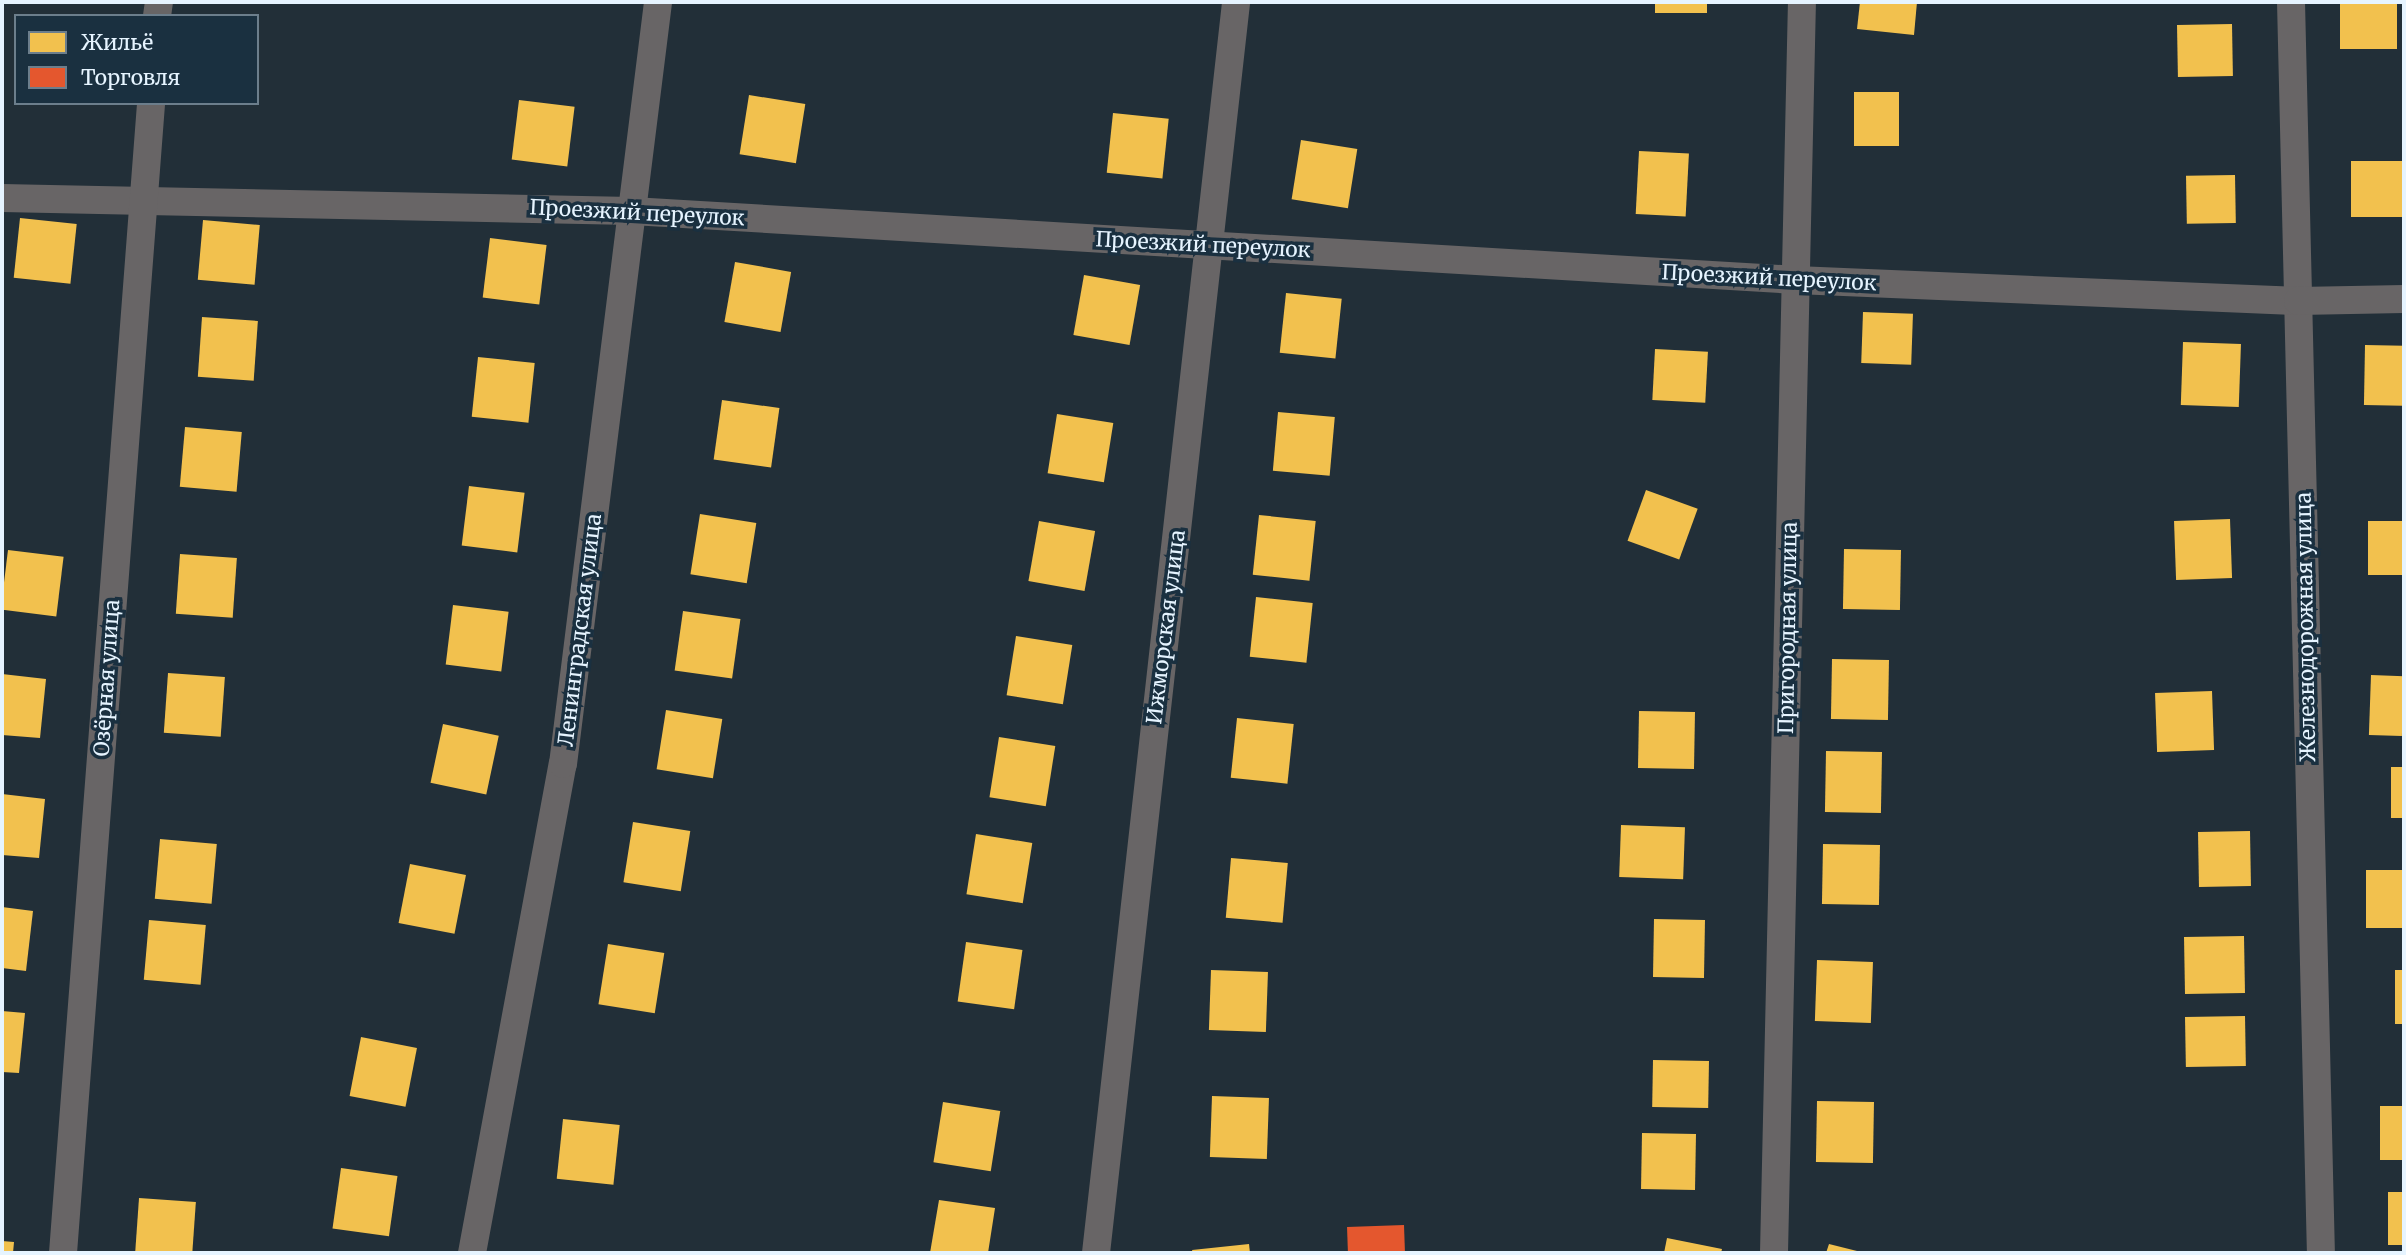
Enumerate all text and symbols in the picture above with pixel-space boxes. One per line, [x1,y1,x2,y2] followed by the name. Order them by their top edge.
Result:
[14,14,259,105] legend
[81,29,153,56] text: Жильё
[81,64,180,91] text: Торговля
[529,195,745,231] street label: Проезжий переулок
[1095,227,1311,263] street label: Проезжий переулок
[1661,260,1877,296] street label: Проезжий переулок
[2291,492,2321,762] street label: Железнодорожная улица
[553,512,607,748] street label: Ленинградская улица
[1774,522,1802,734] street label: Пригородная улица
[1142,528,1190,726] street label: Ижморская улица
[89,599,125,757] street label: Озёрная улица

